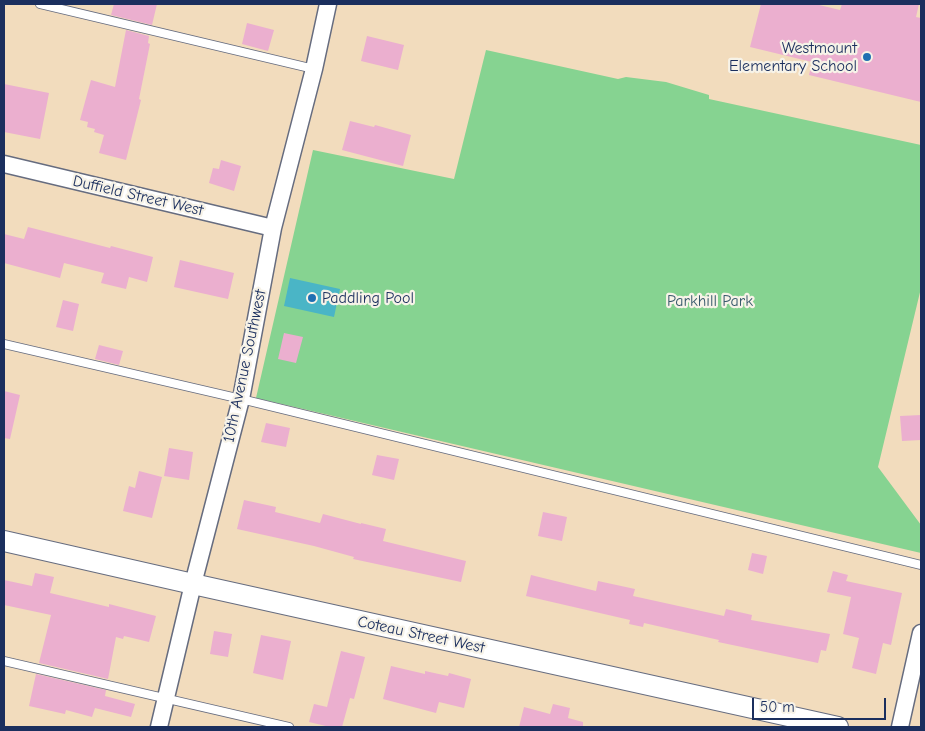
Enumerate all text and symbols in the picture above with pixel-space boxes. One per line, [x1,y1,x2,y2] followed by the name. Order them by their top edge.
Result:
[729,38,857,76] place label: Westmount Elementary School
[861,51,873,63] marker: Westmount Elementary School
[71,172,205,220] street label: Duffield Street West
[219,288,271,444] street label: 10th Avenue Southwest
[322,288,414,308] place label: Paddling Pool
[667,291,753,311] park label: Parkhill Park
[306,292,318,304] marker: Paddling Pool
[356,612,486,658] street label: Coteau Street West
[755,688,889,720] scale bar
[760,698,795,716] text: 50 m

